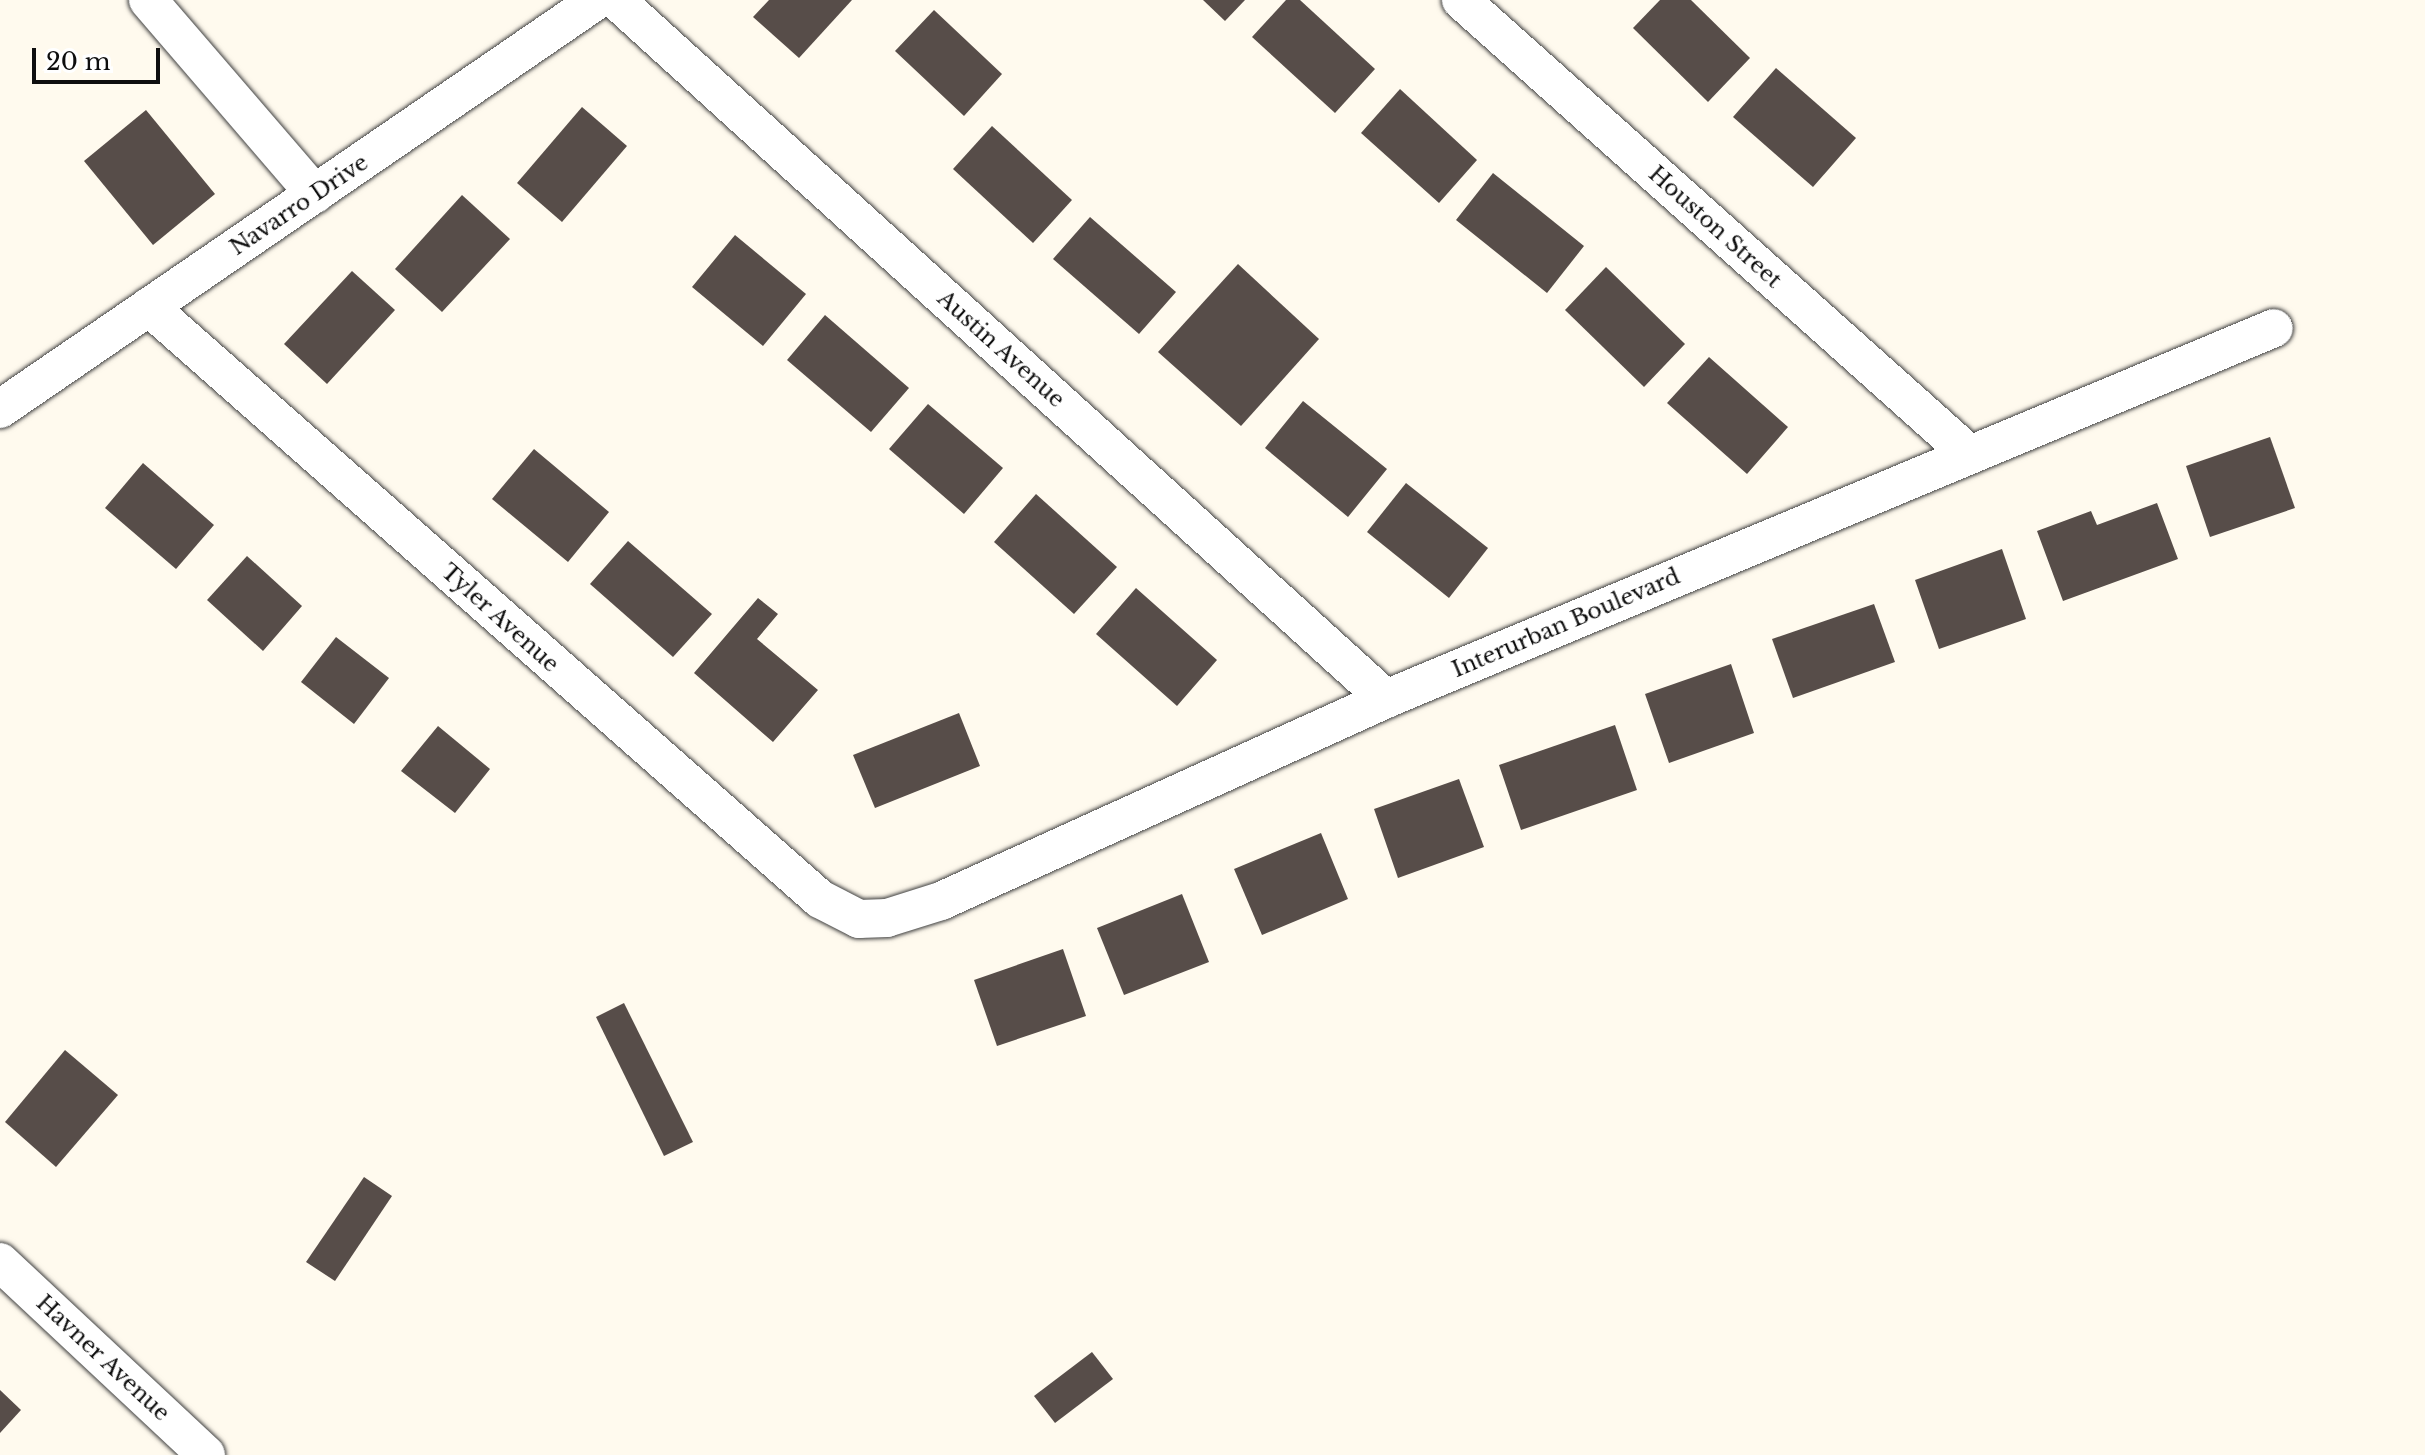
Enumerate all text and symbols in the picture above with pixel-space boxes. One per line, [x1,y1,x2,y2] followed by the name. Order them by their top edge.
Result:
[36,32,164,82] scale bar
[46,47,111,76] text: 20 m
[225,149,373,261] street label: Navarro Drive
[1643,161,1787,293] street label: Houston Street
[932,285,1070,413] street label: Austin Avenue
[435,558,565,678] street label: Tyler Avenue
[1448,563,1684,683] street label: Interurban Boulevard
[30,1289,176,1427] street label: Havner Avenue

